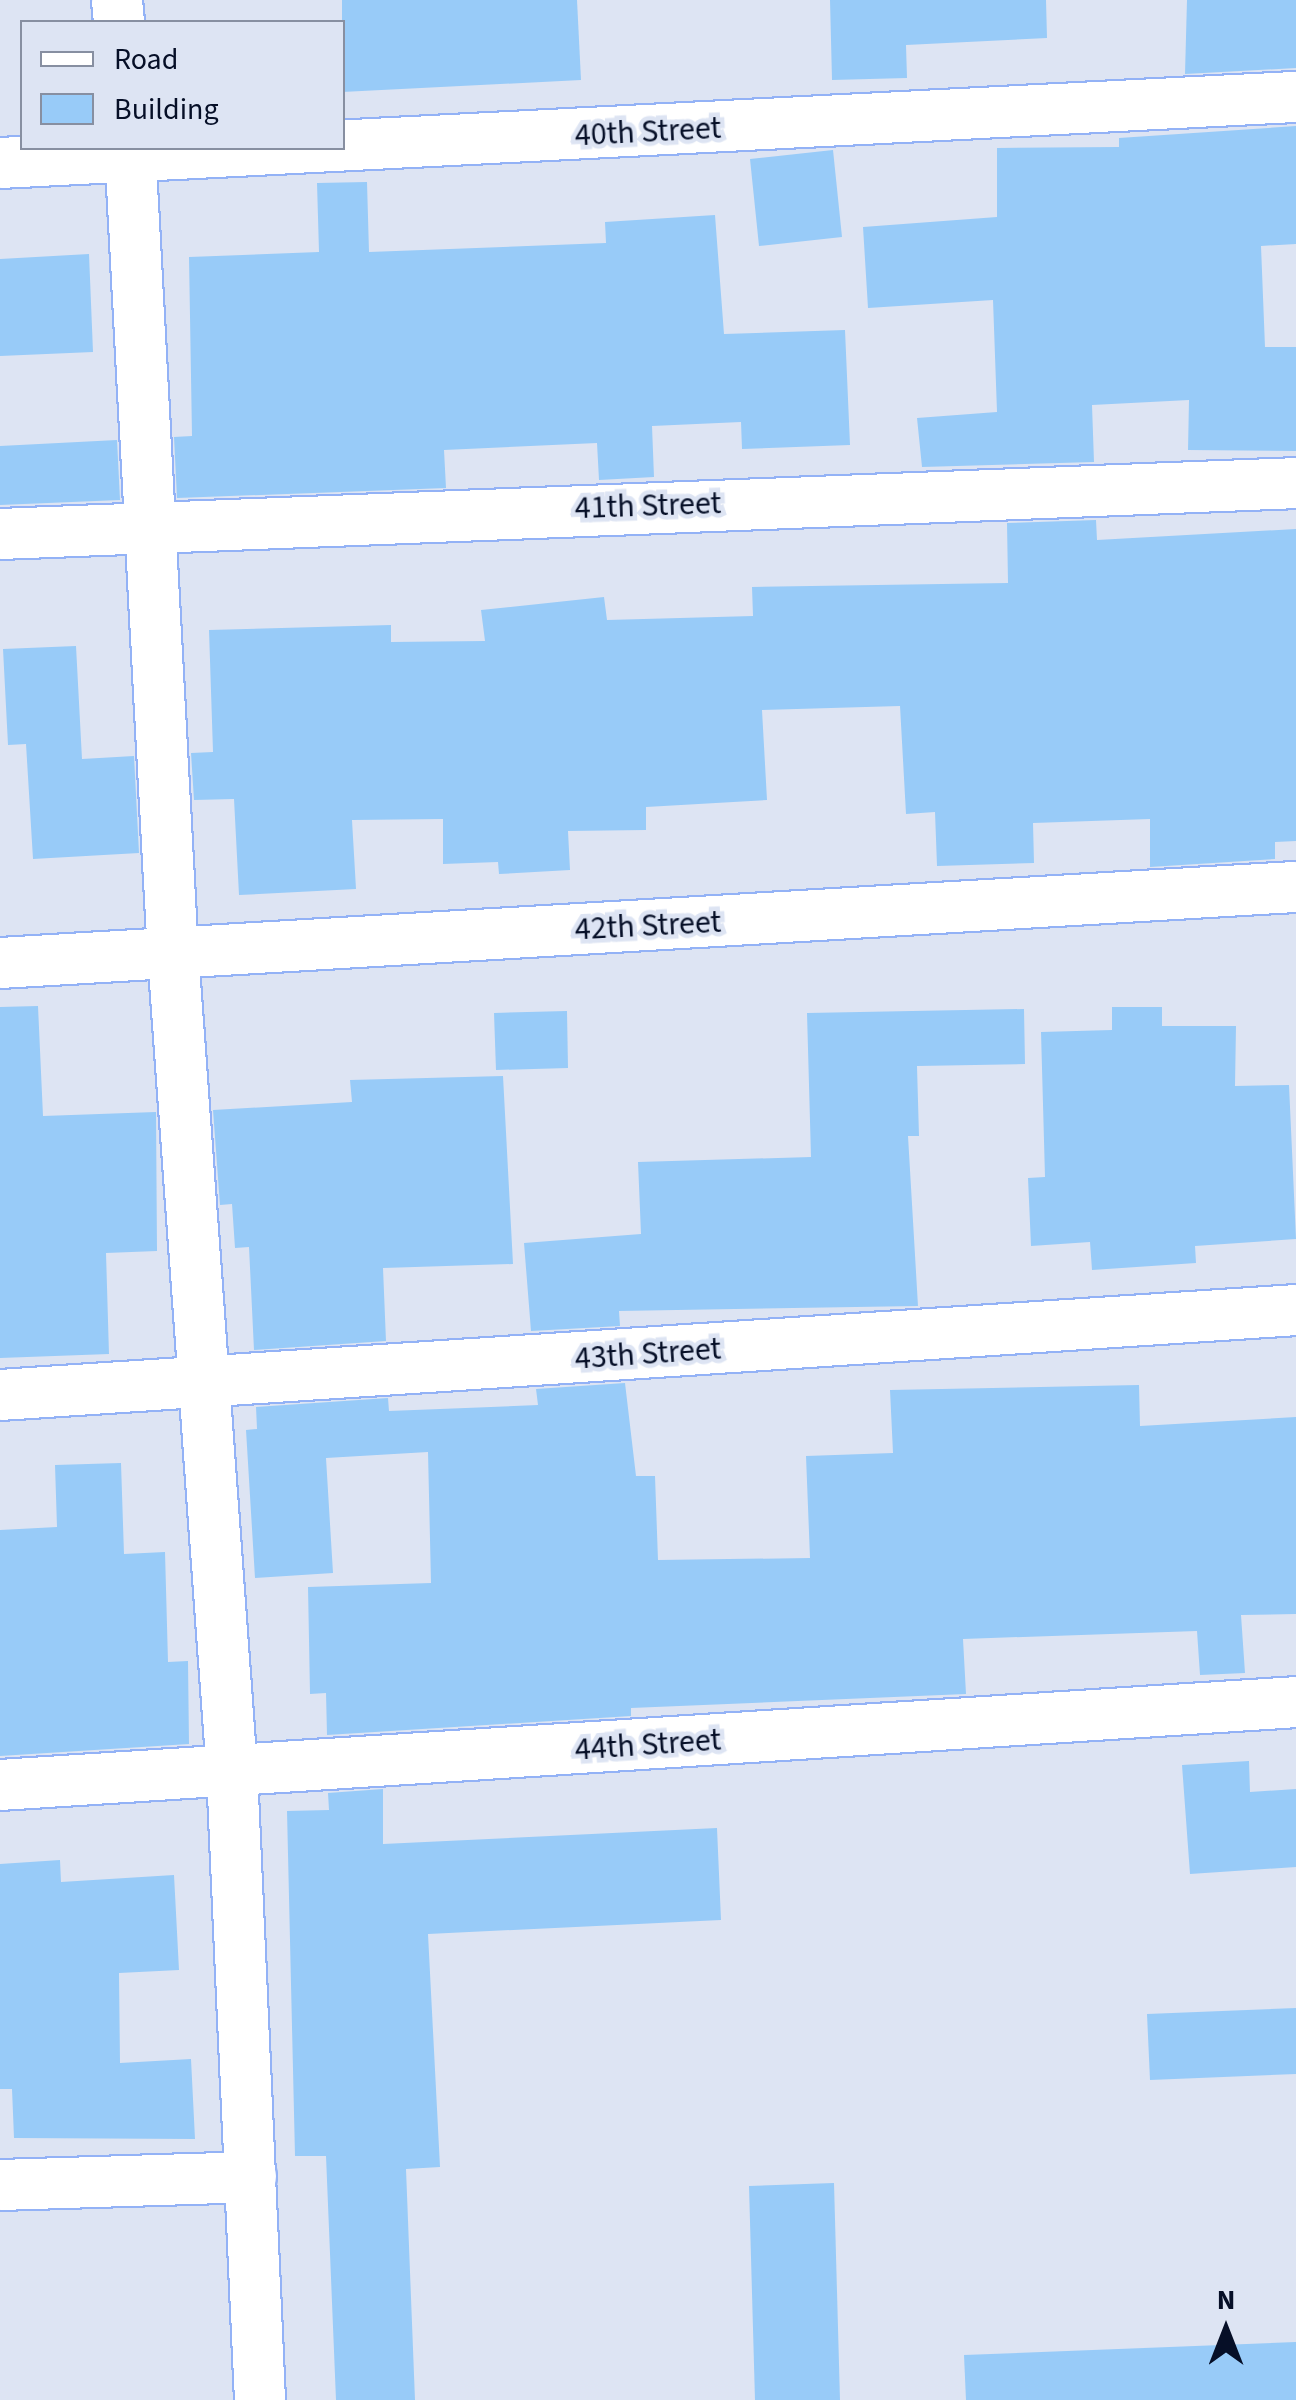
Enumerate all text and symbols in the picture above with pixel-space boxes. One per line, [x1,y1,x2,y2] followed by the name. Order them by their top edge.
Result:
[20,20,345,150] legend
[114,38,178,81] text: Road
[114,88,219,131] text: Building
[574,109,722,155] street label: 40th Street
[574,484,722,528] street label: 41th Street
[574,903,722,949] street label: 42th Street
[574,1330,722,1378] street label: 43th Street
[574,1721,722,1769] street label: 44th Street
[1176,2280,1276,2380] north arrow
[1217,2280,1235,2320] text: N

